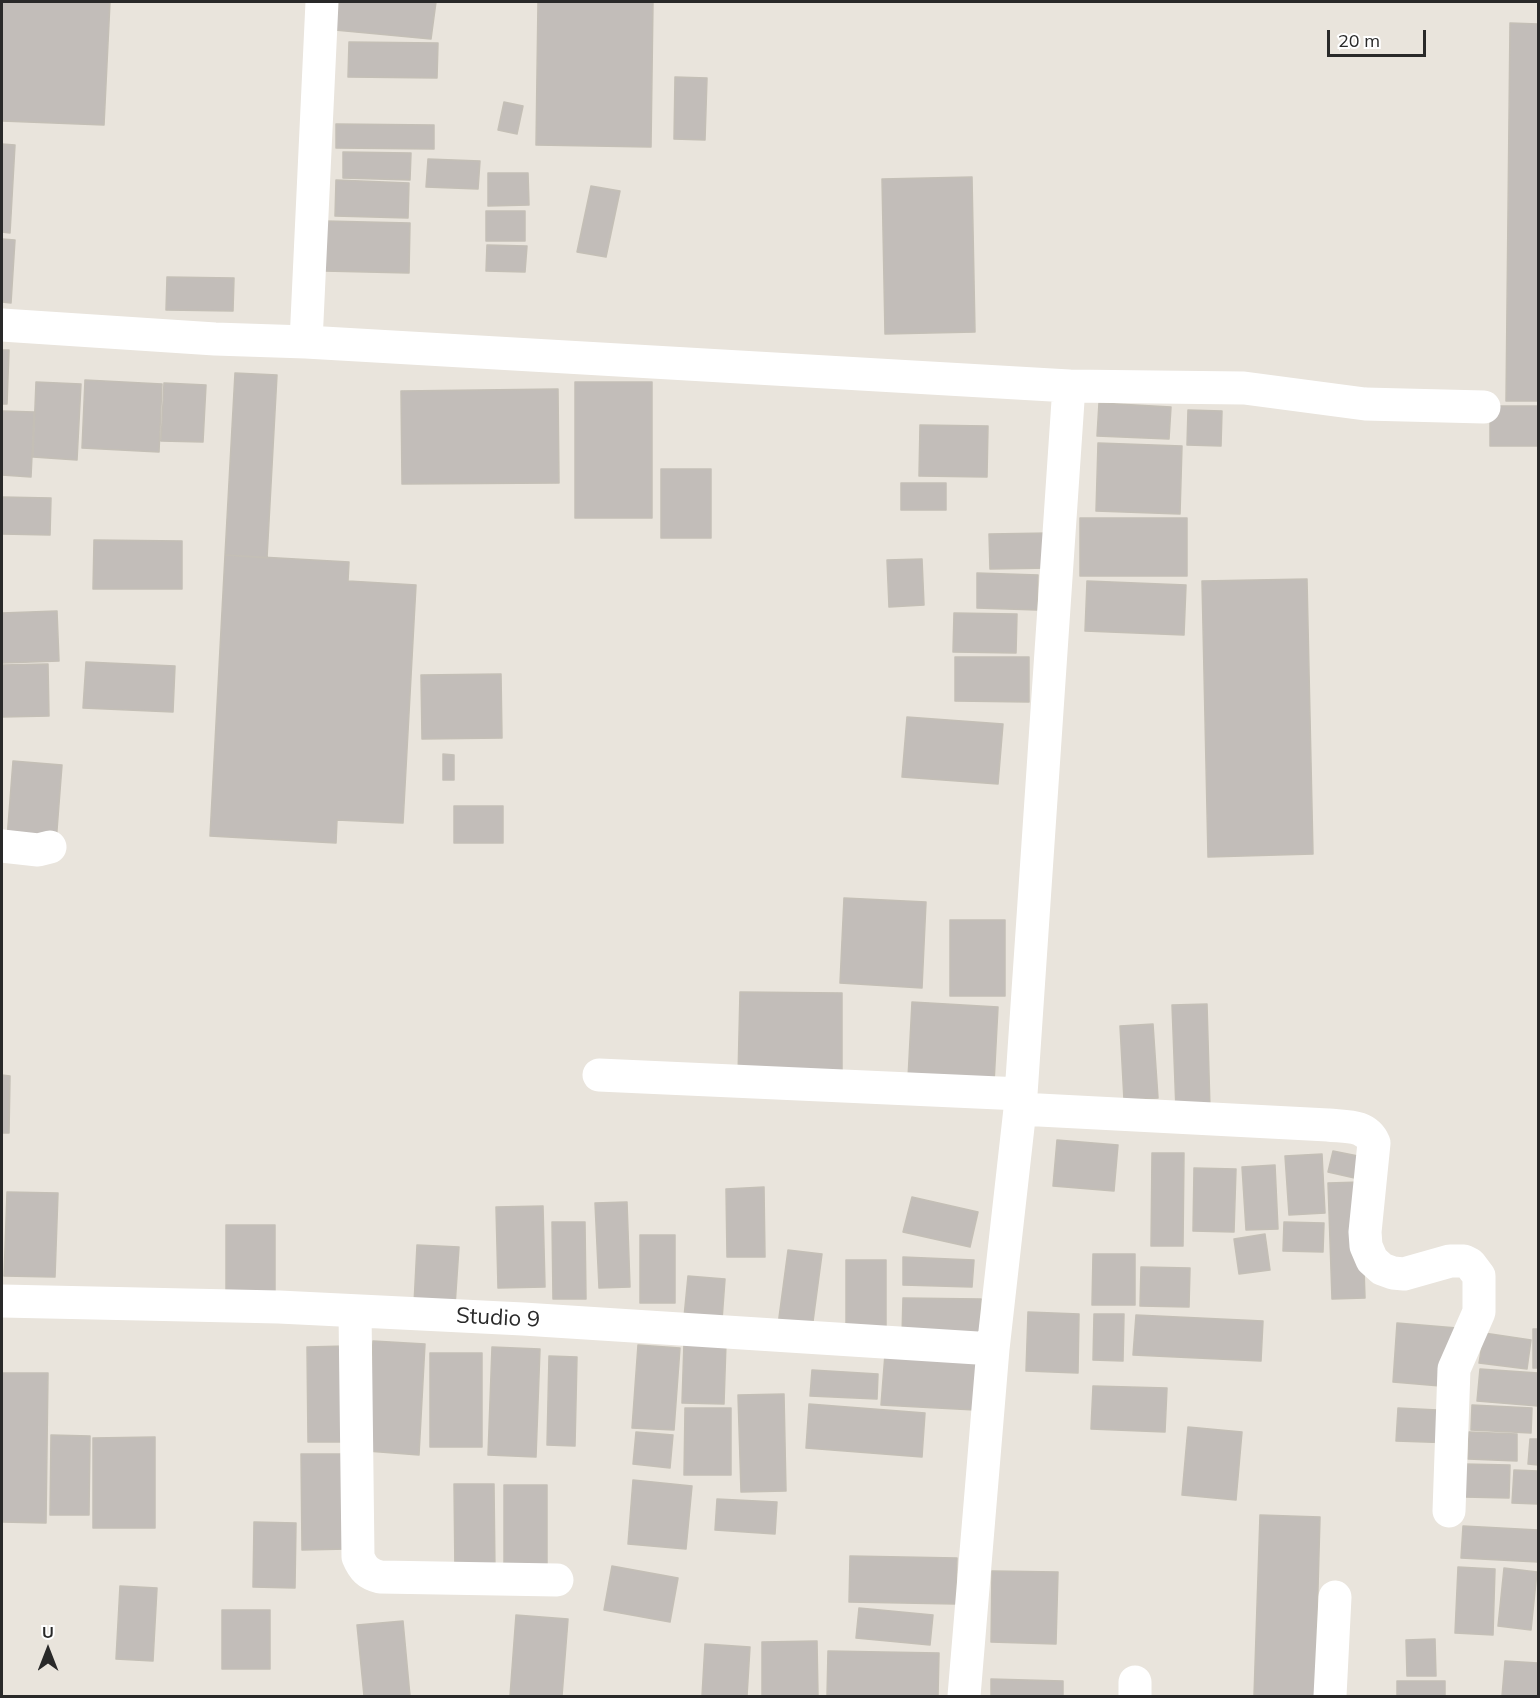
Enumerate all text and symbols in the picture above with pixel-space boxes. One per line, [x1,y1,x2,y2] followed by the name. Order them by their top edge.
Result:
[1330,18,1429,56] scale bar
[1338,29,1380,52] text: 20 m
[455,1303,541,1333] street label: Studio 9
[18,1620,78,1680] north arrow
[42,1622,54,1642] text: U

